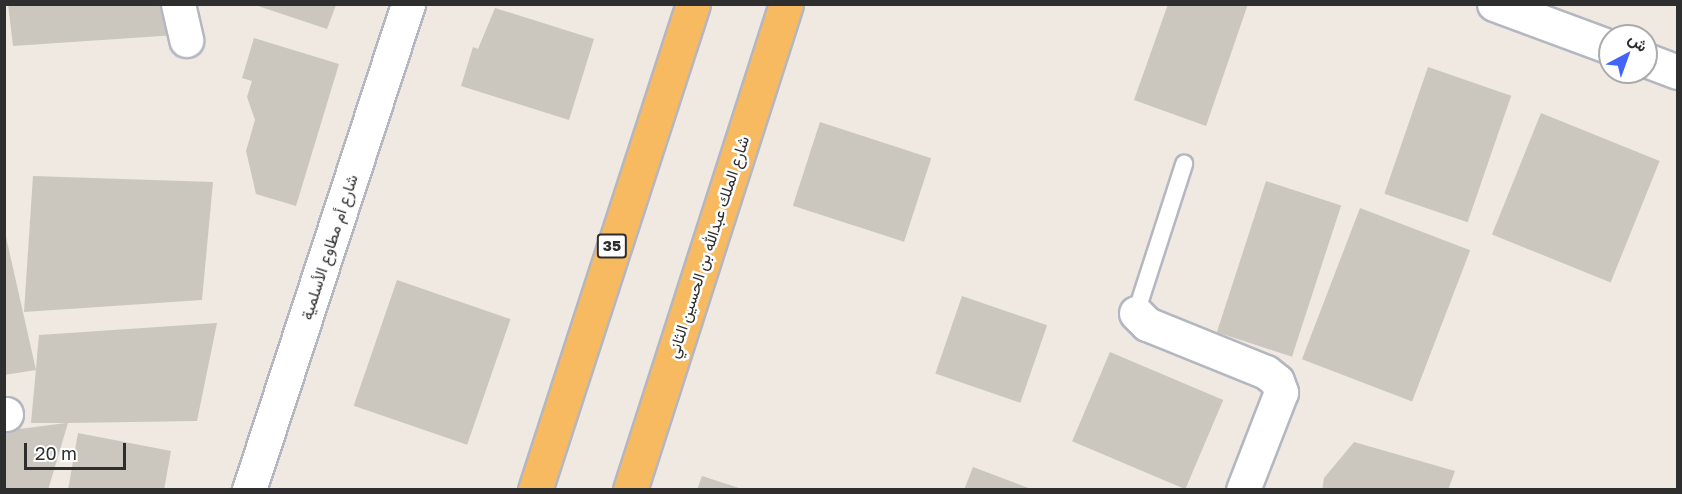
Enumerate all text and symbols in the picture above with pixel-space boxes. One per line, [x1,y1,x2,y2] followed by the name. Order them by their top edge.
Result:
[1598,24,1658,84] north arrow
[1625,28,1652,56] text: ش
[663,134,753,360] street label: شارع الملك عبدالله بن الحسين الثاني
[296,172,362,322] street label: شارع أم مطاوع الأسلمية
[596,234,628,258] road number: 35
[27,431,129,469] scale bar
[35,442,77,464] text: 20 m

